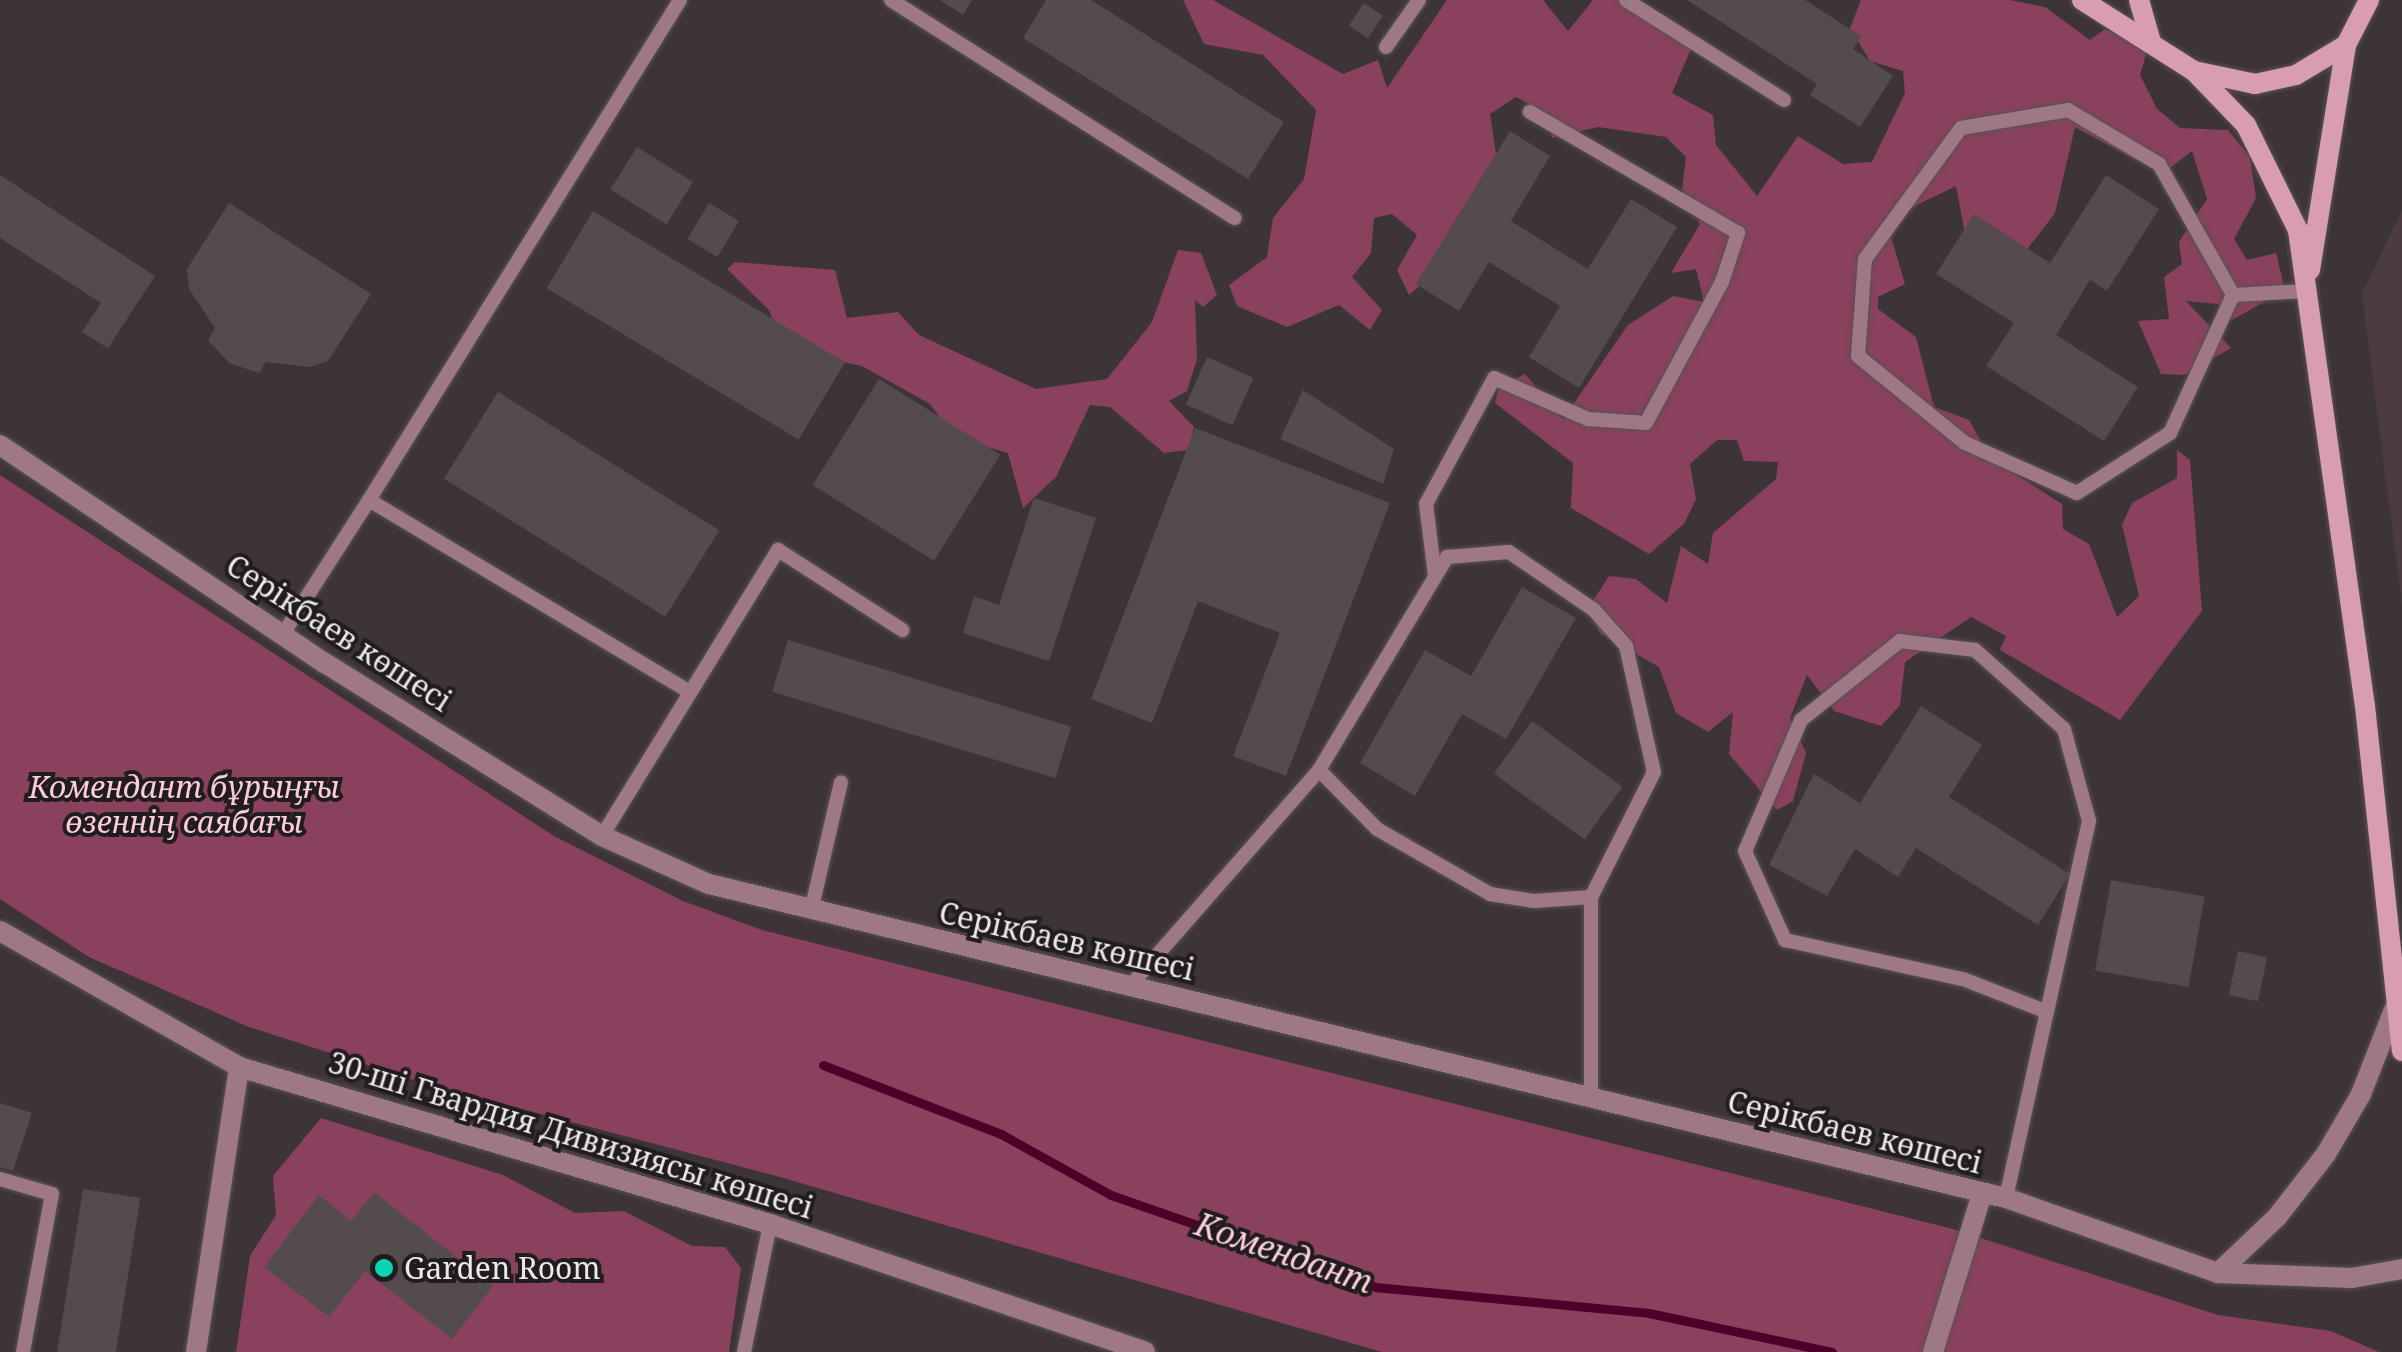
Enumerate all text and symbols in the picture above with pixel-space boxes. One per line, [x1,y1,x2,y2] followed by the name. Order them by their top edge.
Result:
[220,547,458,719] street label: Серікбаев көшесі
[29,769,339,840] park label: Комендант бұрыңғы өзеннің саябағы
[936,894,1198,988] street label: Серікбаев көшесі
[324,1044,818,1226] street label: 30-ші Гвардия Дивизиясы көшесі
[1724,1083,1986,1181] street label: Серікбаев көшесі
[1190,1205,1378,1301] water label: Комендант
[404,1250,601,1286] place label: Garden Room
[373,1257,395,1279] marker: Garden Room

